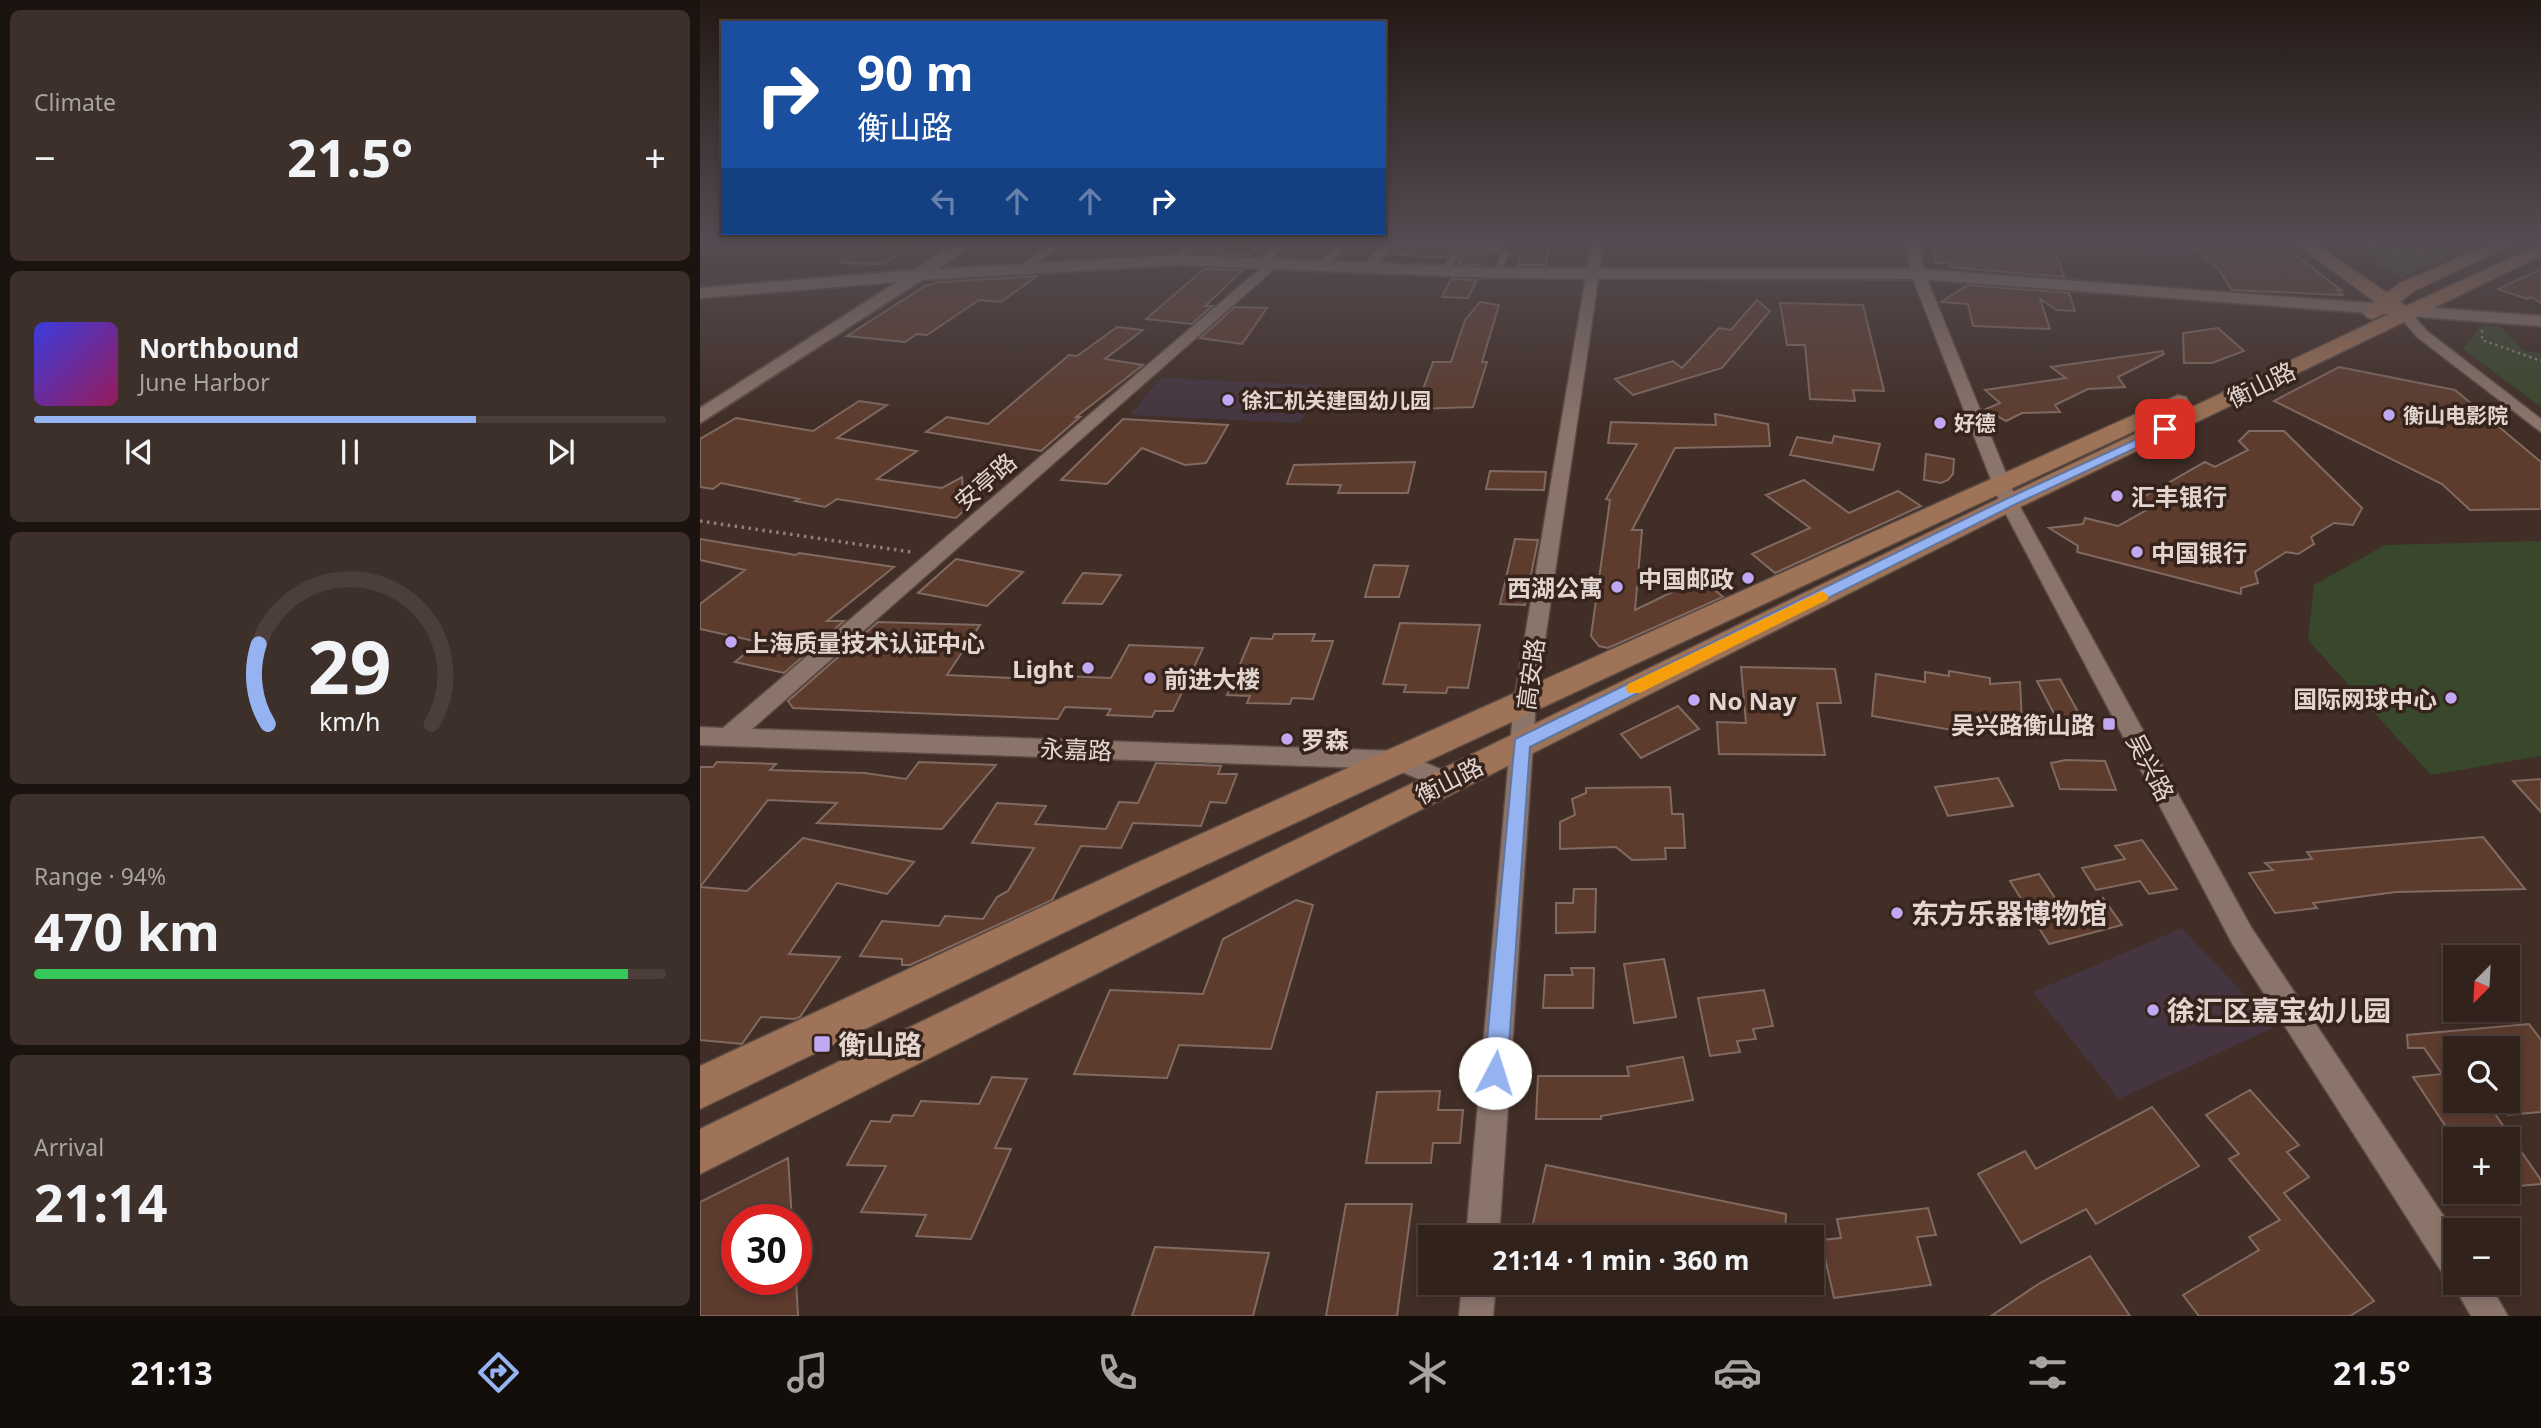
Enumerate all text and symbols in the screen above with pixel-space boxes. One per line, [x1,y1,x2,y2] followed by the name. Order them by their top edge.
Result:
[857,39,974,105] text: 90 m
[742,49,833,140] icon: right
[34,86,116,118] text: Climate
[857,105,953,148] text: 衡山路
[287,121,413,192] text: 21.5°
[34,131,56,183] text: −
[644,131,666,183] text: +
[925,182,963,220] icon: left
[998,182,1036,220] icon: ahead
[1071,182,1109,220] icon: ahead
[1144,182,1182,220] icon: right
[139,330,299,366] text: Northbound
[2221,353,2301,415] street label: 衡山路
[139,366,270,398] text: June Harbor
[1242,386,1431,414] place label: 徐汇机关建国幼儿园
[1220,392,1236,408] marker: 徐汇机关建国幼儿园
[2135,399,2195,459] pin
[2403,401,2508,429] place label: 衡山电影院
[2381,407,2397,423] marker: 衡山电影院
[1954,409,1996,437] place label: 好德
[2146,410,2184,448] icon: arrive
[1932,415,1948,431] marker: 好德
[120,433,158,471] icon: previous
[331,433,369,471] icon: pause
[542,433,580,471] icon: next
[947,445,1023,517] street label: 安亭路
[2131,480,2227,513] place label: 汇丰银行
[2109,488,2125,504] marker: 汇丰银行
[2151,536,2247,569] place label: 中国银行
[2129,544,2145,560] marker: 中国银行
[1638,562,1734,595] place label: 中国邮政
[1740,570,1756,586] marker: 中国邮政
[1507,571,1603,604] place label: 西湖公寓
[1609,579,1625,595] marker: 西湖公寓
[308,616,392,715] text: 29
[745,626,985,659] place label: 上海质量技术认证中心
[723,634,739,650] marker: 上海质量技术认证中心
[1509,636,1551,712] street label: 高安路
[1012,652,1074,685] place label: Light
[1080,660,1096,676] marker: Light
[1164,662,1260,695] place label: 前进大楼
[1142,670,1158,686] marker: 前进大楼
[2293,682,2437,715] place label: 国际网球中心
[1708,684,1797,717] place label: No Nay
[2443,690,2459,706] marker: 国际网球中心
[1686,692,1702,708] marker: No Nay
[319,704,381,738] text: km/h
[1951,708,2095,741] place label: 吴兴路衡山路
[2101,716,2117,732] marker: 吴兴路衡山路
[1301,723,1349,756] place label: 罗森
[2120,727,2182,807] street label: 吴兴路
[1039,731,1113,767] street label: 永嘉路
[1279,731,1295,747] marker: 罗森
[1409,749,1489,811] street label: 衡山路
[34,860,166,892] text: Range · 94%
[1911,894,2107,932] place label: 东方乐器博物馆
[34,895,220,966] text: 470 km
[1889,905,1905,921] marker: 东方乐器博物馆
[2443,945,2520,1022] north arrow
[2443,945,2520,1295] map controls
[2167,991,2391,1029] place label: 徐汇区嘉宝幼儿园
[2145,1002,2161,1018] marker: 徐汇区嘉宝幼儿园
[838,1025,922,1063] place label: 衡山路
[812,1034,832,1054] marker: 衡山路
[1458,1036,1532,1110] position arrow
[2443,1036,2520,1113] button: search
[2443,1127,2520,1204] button: +
[34,1131,104,1163] text: Arrival
[34,1166,168,1237] text: 21:14
[721,1204,812,1295] speed limit sign: 30
[2443,1218,2520,1295] button: −
[1493,1242,1749,1278] text: 21:14 · 1 min · 360 m
[474,1348,523,1397] icon: directions
[783,1348,832,1397] icon: music
[1093,1348,1142,1397] icon: phone
[1403,1348,1452,1397] icon: climate
[1713,1348,1762,1397] icon: car
[2023,1348,2072,1397] icon: filters
[130,1351,213,1394] text: 21:13
[2333,1351,2411,1394] text: 21.5°

